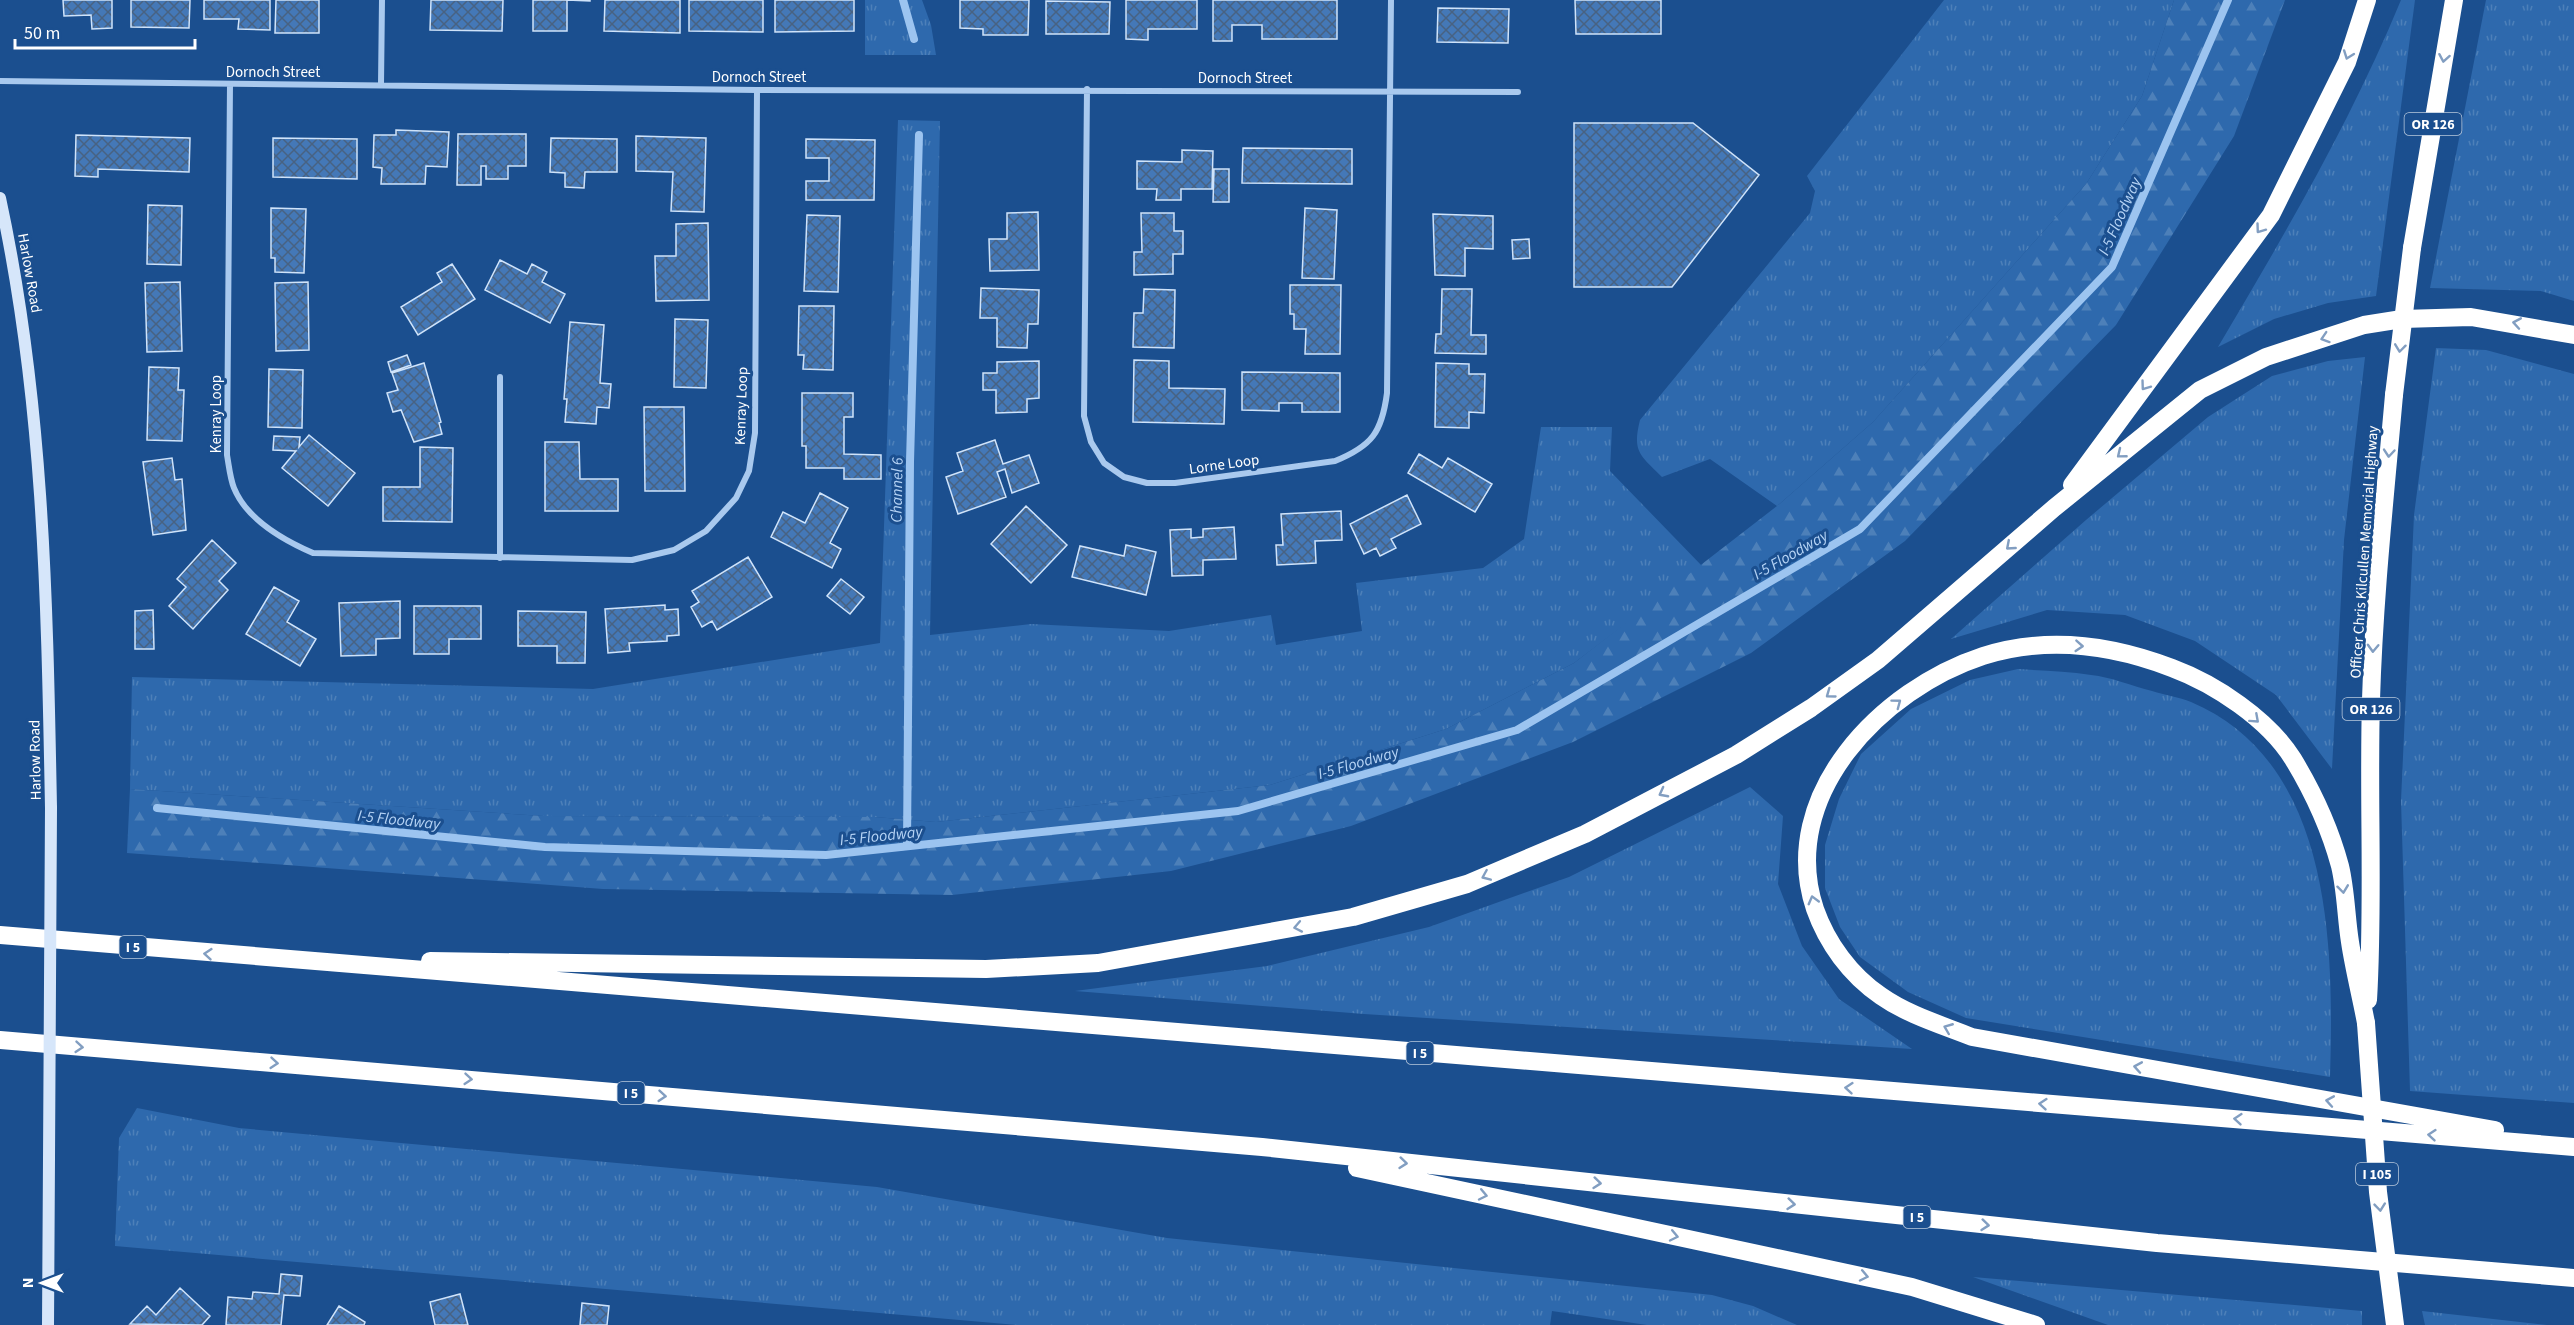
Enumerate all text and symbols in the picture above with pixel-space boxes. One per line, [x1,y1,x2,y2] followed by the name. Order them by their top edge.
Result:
[15,12,195,50] scale bar
[24,21,60,46] text: 50 m
[2343,50,2356,60] one-way arrow
[2439,53,2451,62] one-way arrow
[226,62,320,83] street label: Dornoch Street
[712,67,806,88] street label: Dornoch Street
[1198,68,1292,89] street label: Dornoch Street
[2404,113,2462,135] road number: OR 126
[2093,173,2147,259] water label: I-5 Floodway
[2257,223,2268,234] one-way arrow
[12,232,47,315] street label: Harlow Road
[2512,317,2522,330] one-way arrow
[2320,331,2331,343] one-way arrow
[2394,343,2406,353] one-way arrow
[730,367,753,446] street label: Kenray Loop
[206,375,227,453] street label: Kenray Loop
[2141,380,2152,391] one-way arrow
[2345,425,2384,679] street label: Officer Chris Kilcullen Memorial Highway
[2117,446,2128,457] one-way arrow
[1188,449,1261,480] street label: Lorne Loop
[2383,449,2396,458] one-way arrow
[885,457,909,523] water label: Channel 6
[1749,524,1833,585] water label: I-5 Floodway
[2006,539,2017,550] one-way arrow
[2075,639,2084,652] one-way arrow
[2367,643,2380,652] one-way arrow
[1826,687,1837,698] one-way arrow
[2342,698,2400,720] road number: OR 126
[1891,699,1902,710] one-way arrow
[2248,712,2259,723] one-way arrow
[24,720,47,800] street label: Harlow Road
[1315,741,1402,785] water label: I-5 Floodway
[1658,786,1669,797] one-way arrow
[356,805,442,835] water label: I-5 Floodway
[839,821,924,851] water label: I-5 Floodway
[1481,868,1492,880] one-way arrow
[2336,884,2349,893] one-way arrow
[1807,895,1820,905] one-way arrow
[1294,920,1304,933] one-way arrow
[120,936,146,958] road number: I 5
[204,947,213,960] one-way arrow
[1943,1023,1954,1035] one-way arrow
[75,1040,84,1053] one-way arrow
[1406,1042,1434,1064] road number: I 5
[269,1056,278,1069] one-way arrow
[2134,1061,2144,1074] one-way arrow
[463,1072,472,1085] one-way arrow
[618,1082,644,1104] road number: I 5
[1844,1082,1853,1095] one-way arrow
[658,1089,667,1102] one-way arrow
[2326,1095,2336,1108] one-way arrow
[2039,1097,2048,1110] one-way arrow
[2233,1113,2242,1126] one-way arrow
[2427,1129,2437,1142] one-way arrow
[1399,1156,1408,1168] one-way arrow
[2356,1163,2398,1185] road number: I 105
[1593,1176,1602,1189] one-way arrow
[1478,1188,1488,1201] one-way arrow
[1786,1197,1796,1210] one-way arrow
[2373,1202,2386,1211] one-way arrow
[1904,1206,1930,1228] road number: I 5
[1980,1218,1989,1230] one-way arrow
[1668,1229,1678,1242] one-way arrow
[12,1253,72,1313] north arrow
[1859,1269,1869,1282] one-way arrow
[17,1278,39,1288] text: N

